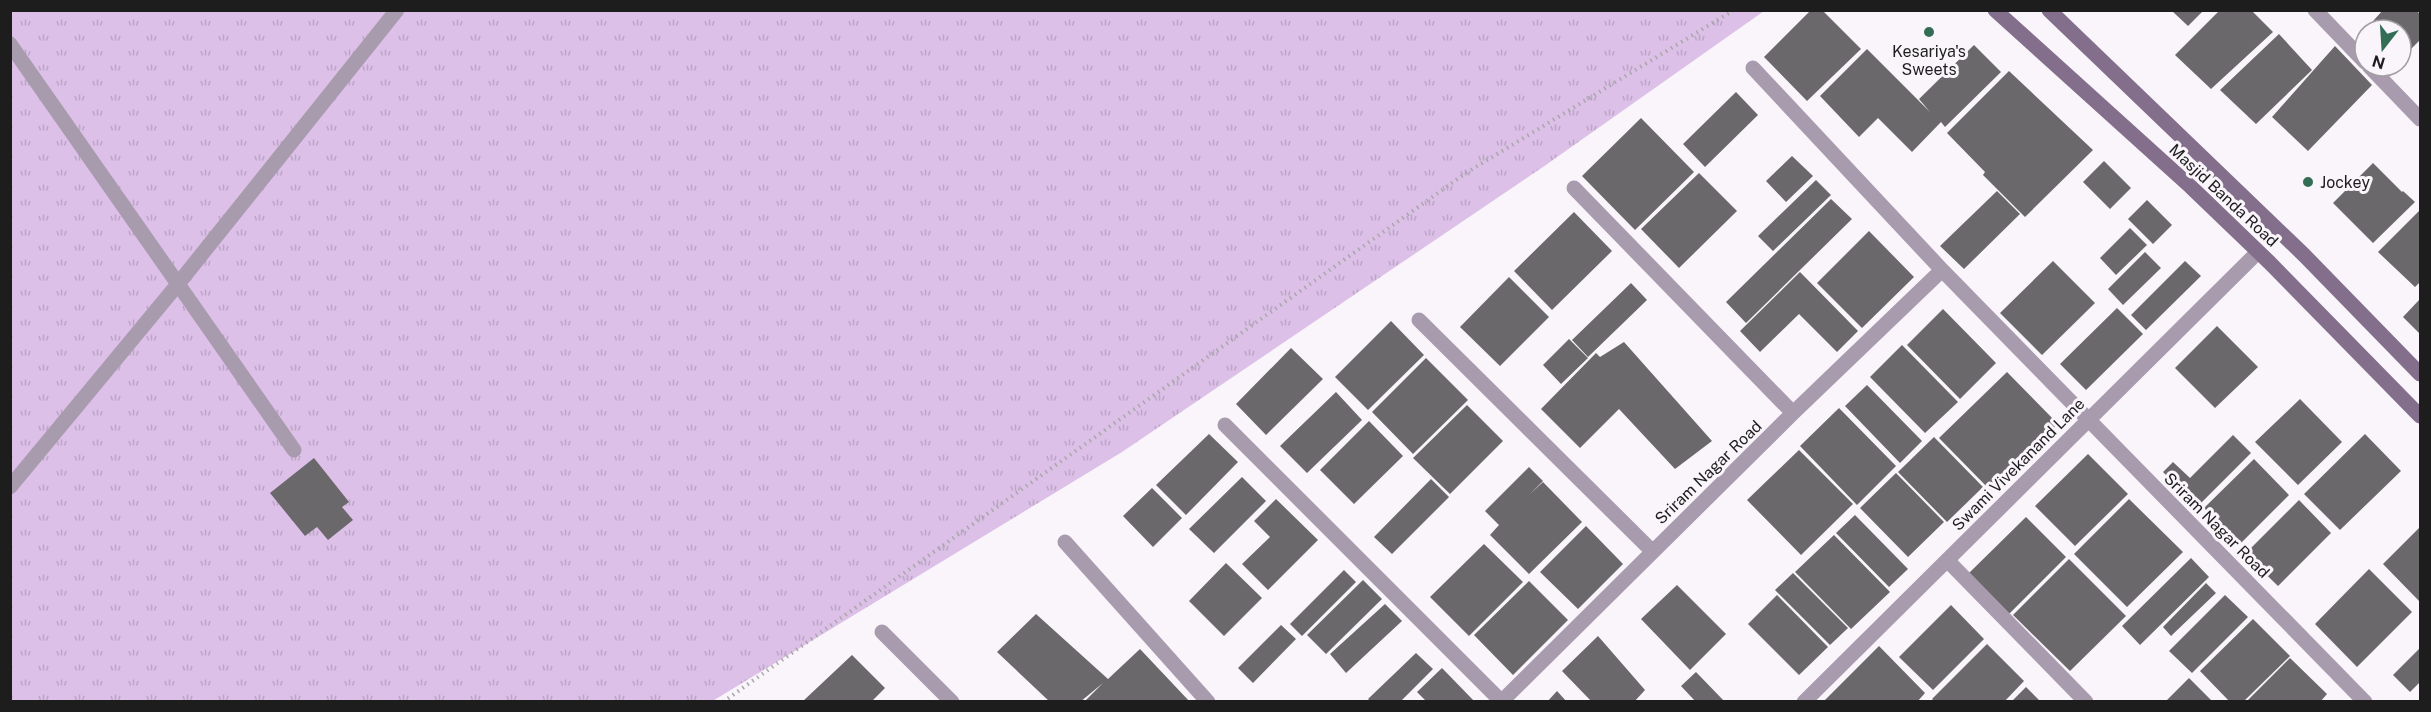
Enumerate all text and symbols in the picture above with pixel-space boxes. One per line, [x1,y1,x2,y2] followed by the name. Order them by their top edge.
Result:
[2353,18,2413,78] north arrow
[1922,25,1936,39] marker: Kesariya's Sweets
[1892,42,1966,79] place label: Kesariya's Sweets
[2370,51,2388,73] text: N
[2165,140,2282,251] street label: Masjid Banda Road
[2320,173,2370,192] place label: Jockey
[2301,175,2315,189] marker: Jockey
[1948,394,2089,535] street label: Swami Vivekanand Lane
[1651,417,1766,528] street label: Sriram Nagar Road
[2160,469,2273,582] street label: Sriram Nagar Road

